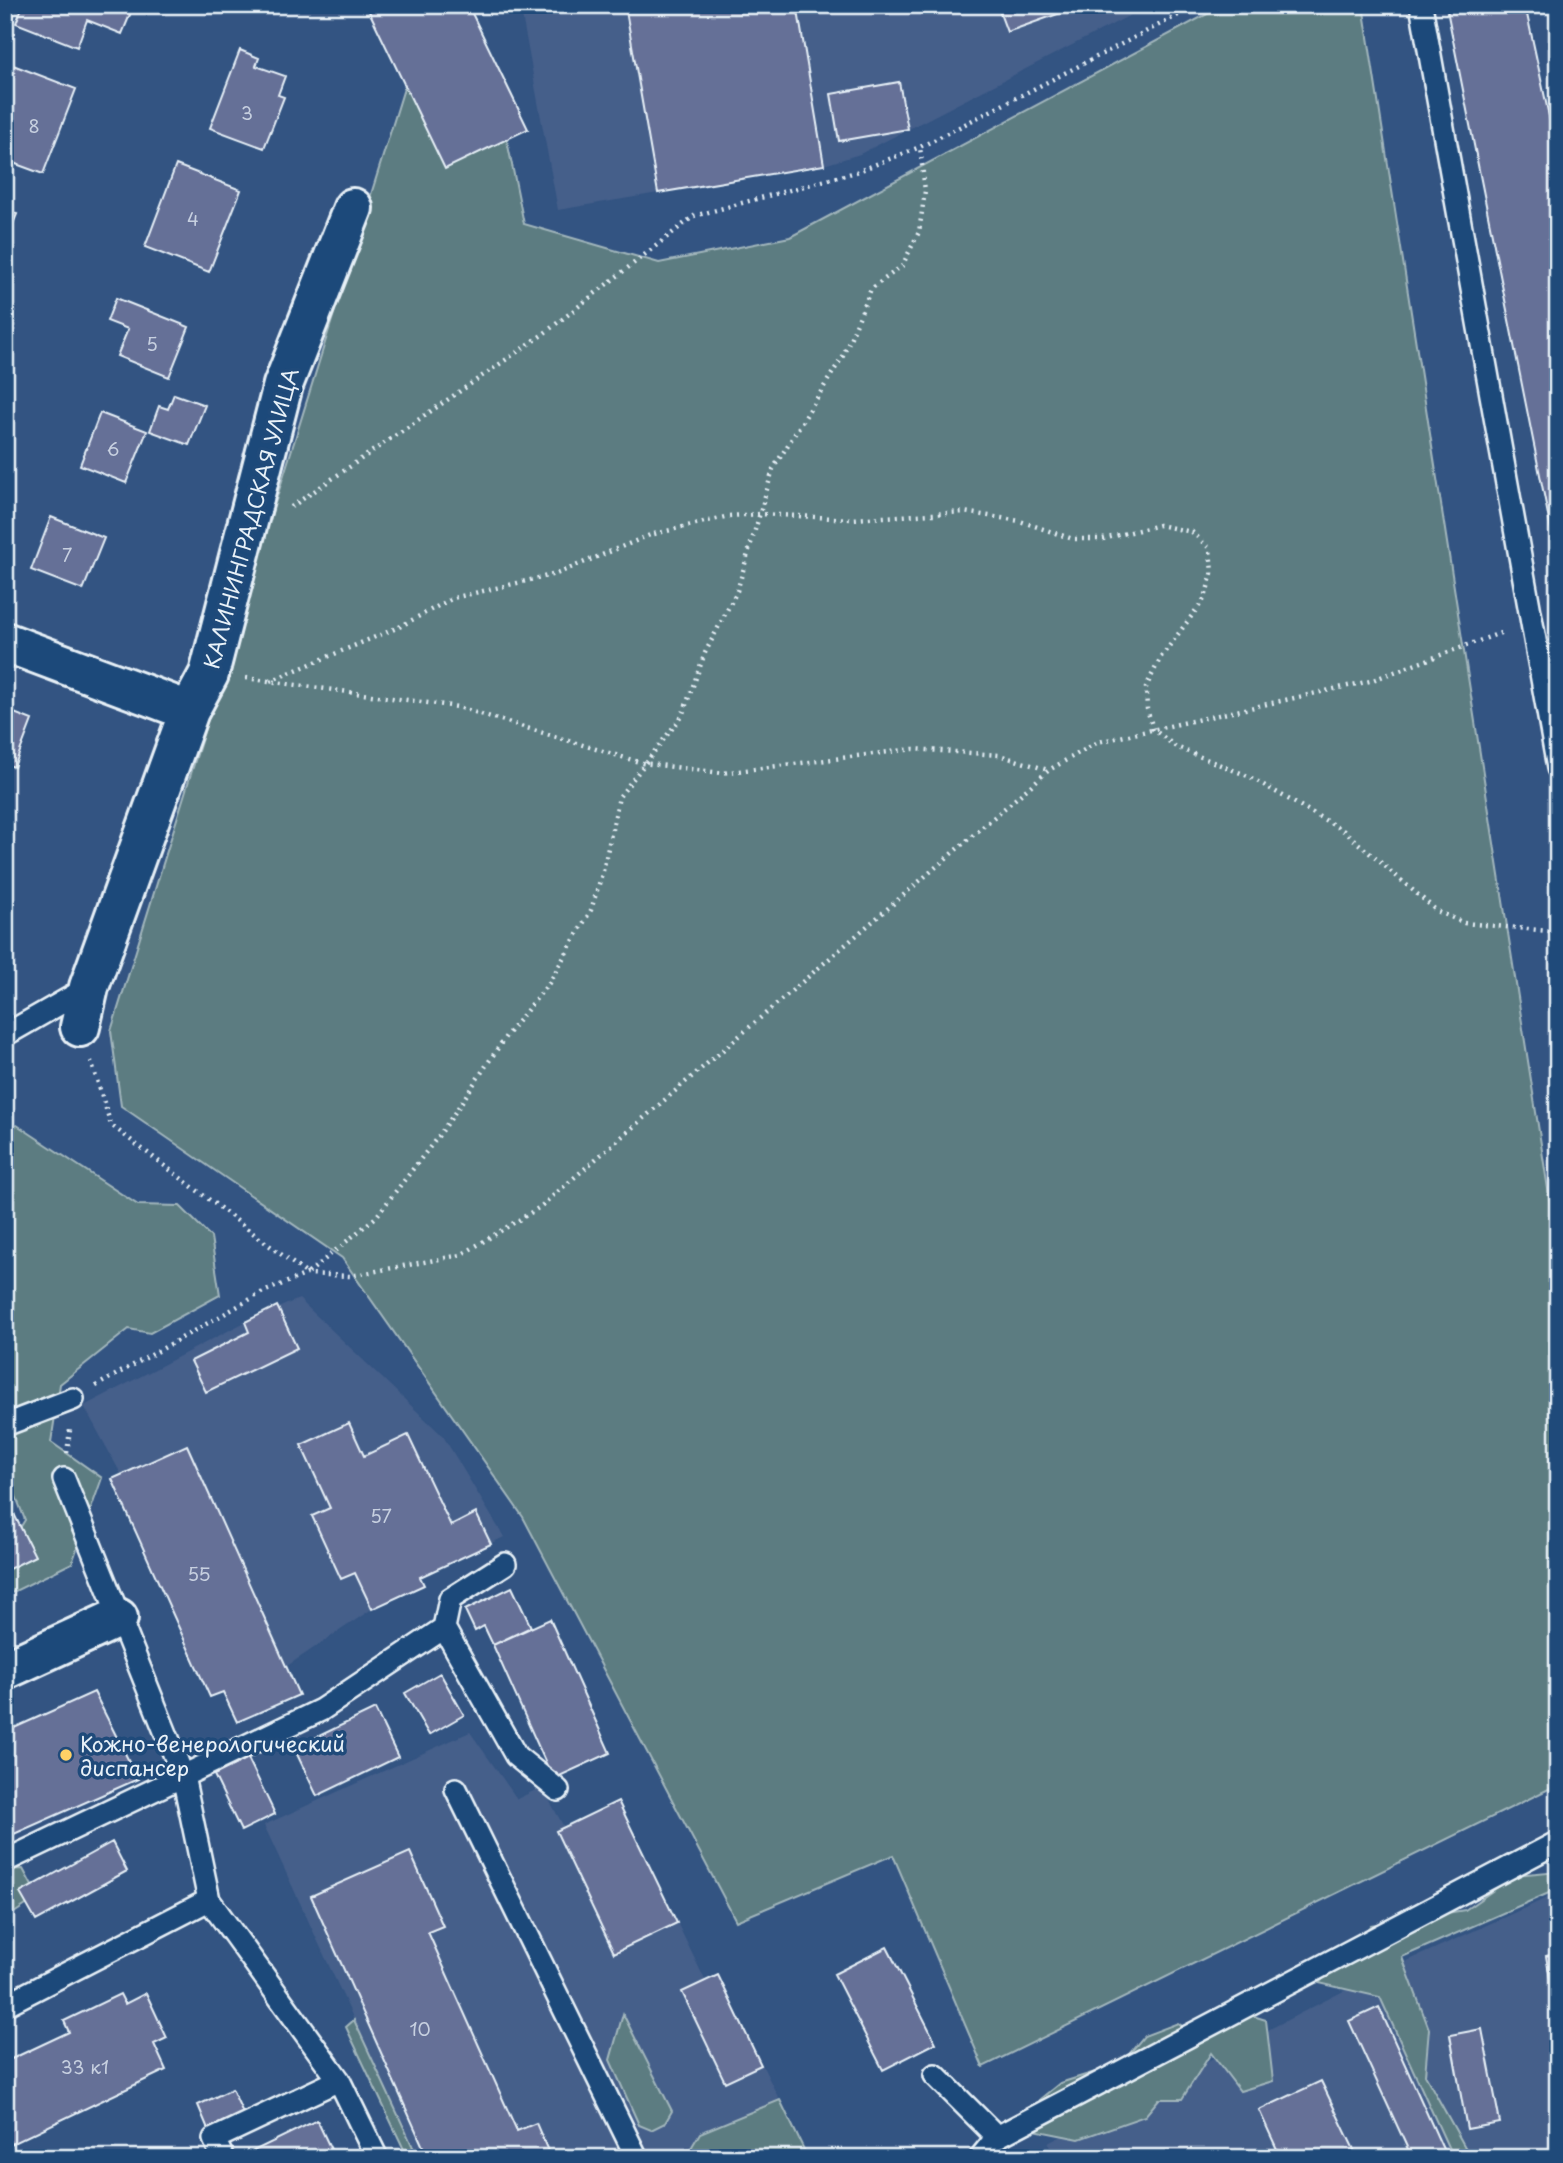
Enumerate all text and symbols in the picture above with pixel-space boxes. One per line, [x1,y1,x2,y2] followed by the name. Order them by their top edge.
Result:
[241,99,253,126] house number: 3
[28,112,40,139] house number: 8
[187,205,199,232] house number: 4
[146,330,158,357] house number: 5
[194,364,306,672] street label: КАЛИНИНГРАДСКАЯ УЛИЦА
[107,435,119,462] house number: 6
[62,541,72,568] house number: 7
[370,1502,392,1529] house number: 57
[187,1560,211,1587] house number: 55
[80,1727,345,1783] place label: Кожно-венерологический диспансер
[58,1747,74,1763] marker: Кожно-венерологический диспансер
[409,2015,431,2042] house number: 10
[61,2053,109,2080] house number: 33 к1

